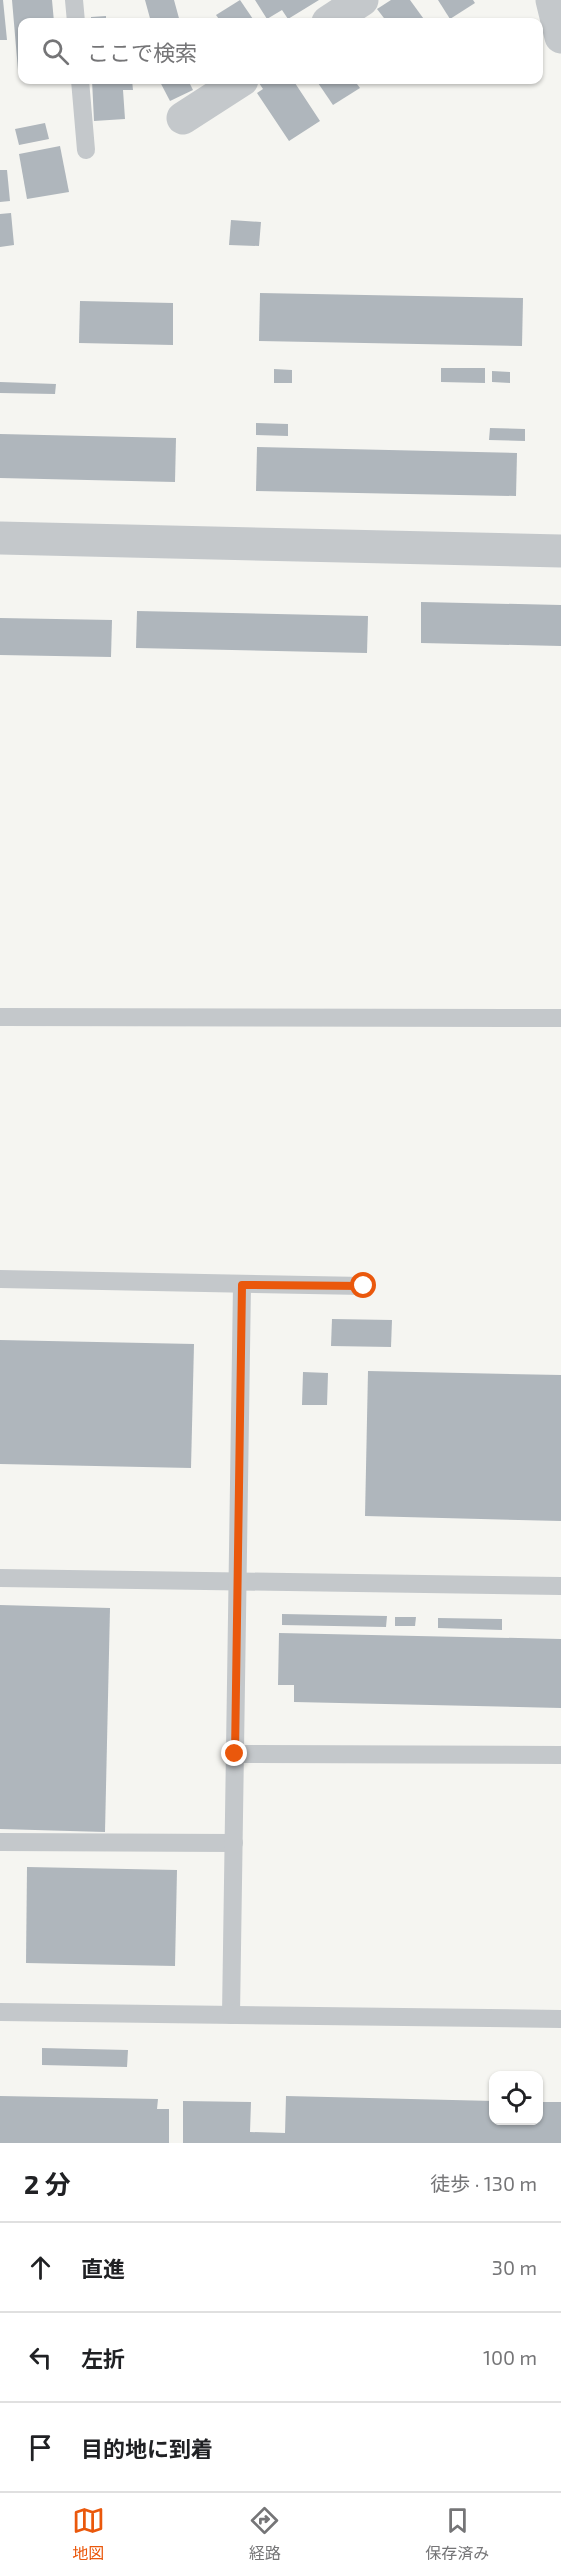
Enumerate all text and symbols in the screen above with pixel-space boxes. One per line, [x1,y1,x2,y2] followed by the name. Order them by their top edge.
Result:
[18,18,543,84] search box
[39,35,72,68] icon: search
[87,39,197,65] text: ここで検索
[350,1272,376,1298] route start
[221,1740,247,1766] route end
[489,2071,543,2125] map controls
[489,2071,543,2125] button: locate
[24,2168,71,2199] text: 2 分
[430,2171,537,2195] text: 徒歩 · 130 m
[24,2251,57,2284] icon: ahead
[81,2255,125,2281] text: 直進
[492,2255,537,2279] text: 30 m
[24,2341,57,2374] icon: left
[81,2345,125,2371] text: 左折
[483,2345,537,2369] text: 100 m
[24,2431,57,2464] icon: arrive
[81,2435,213,2461] text: 目的地に到着
[72,2504,105,2564] tab: 地図
[248,2504,281,2564] tab: 経路
[425,2504,489,2564] tab: 保存済み

